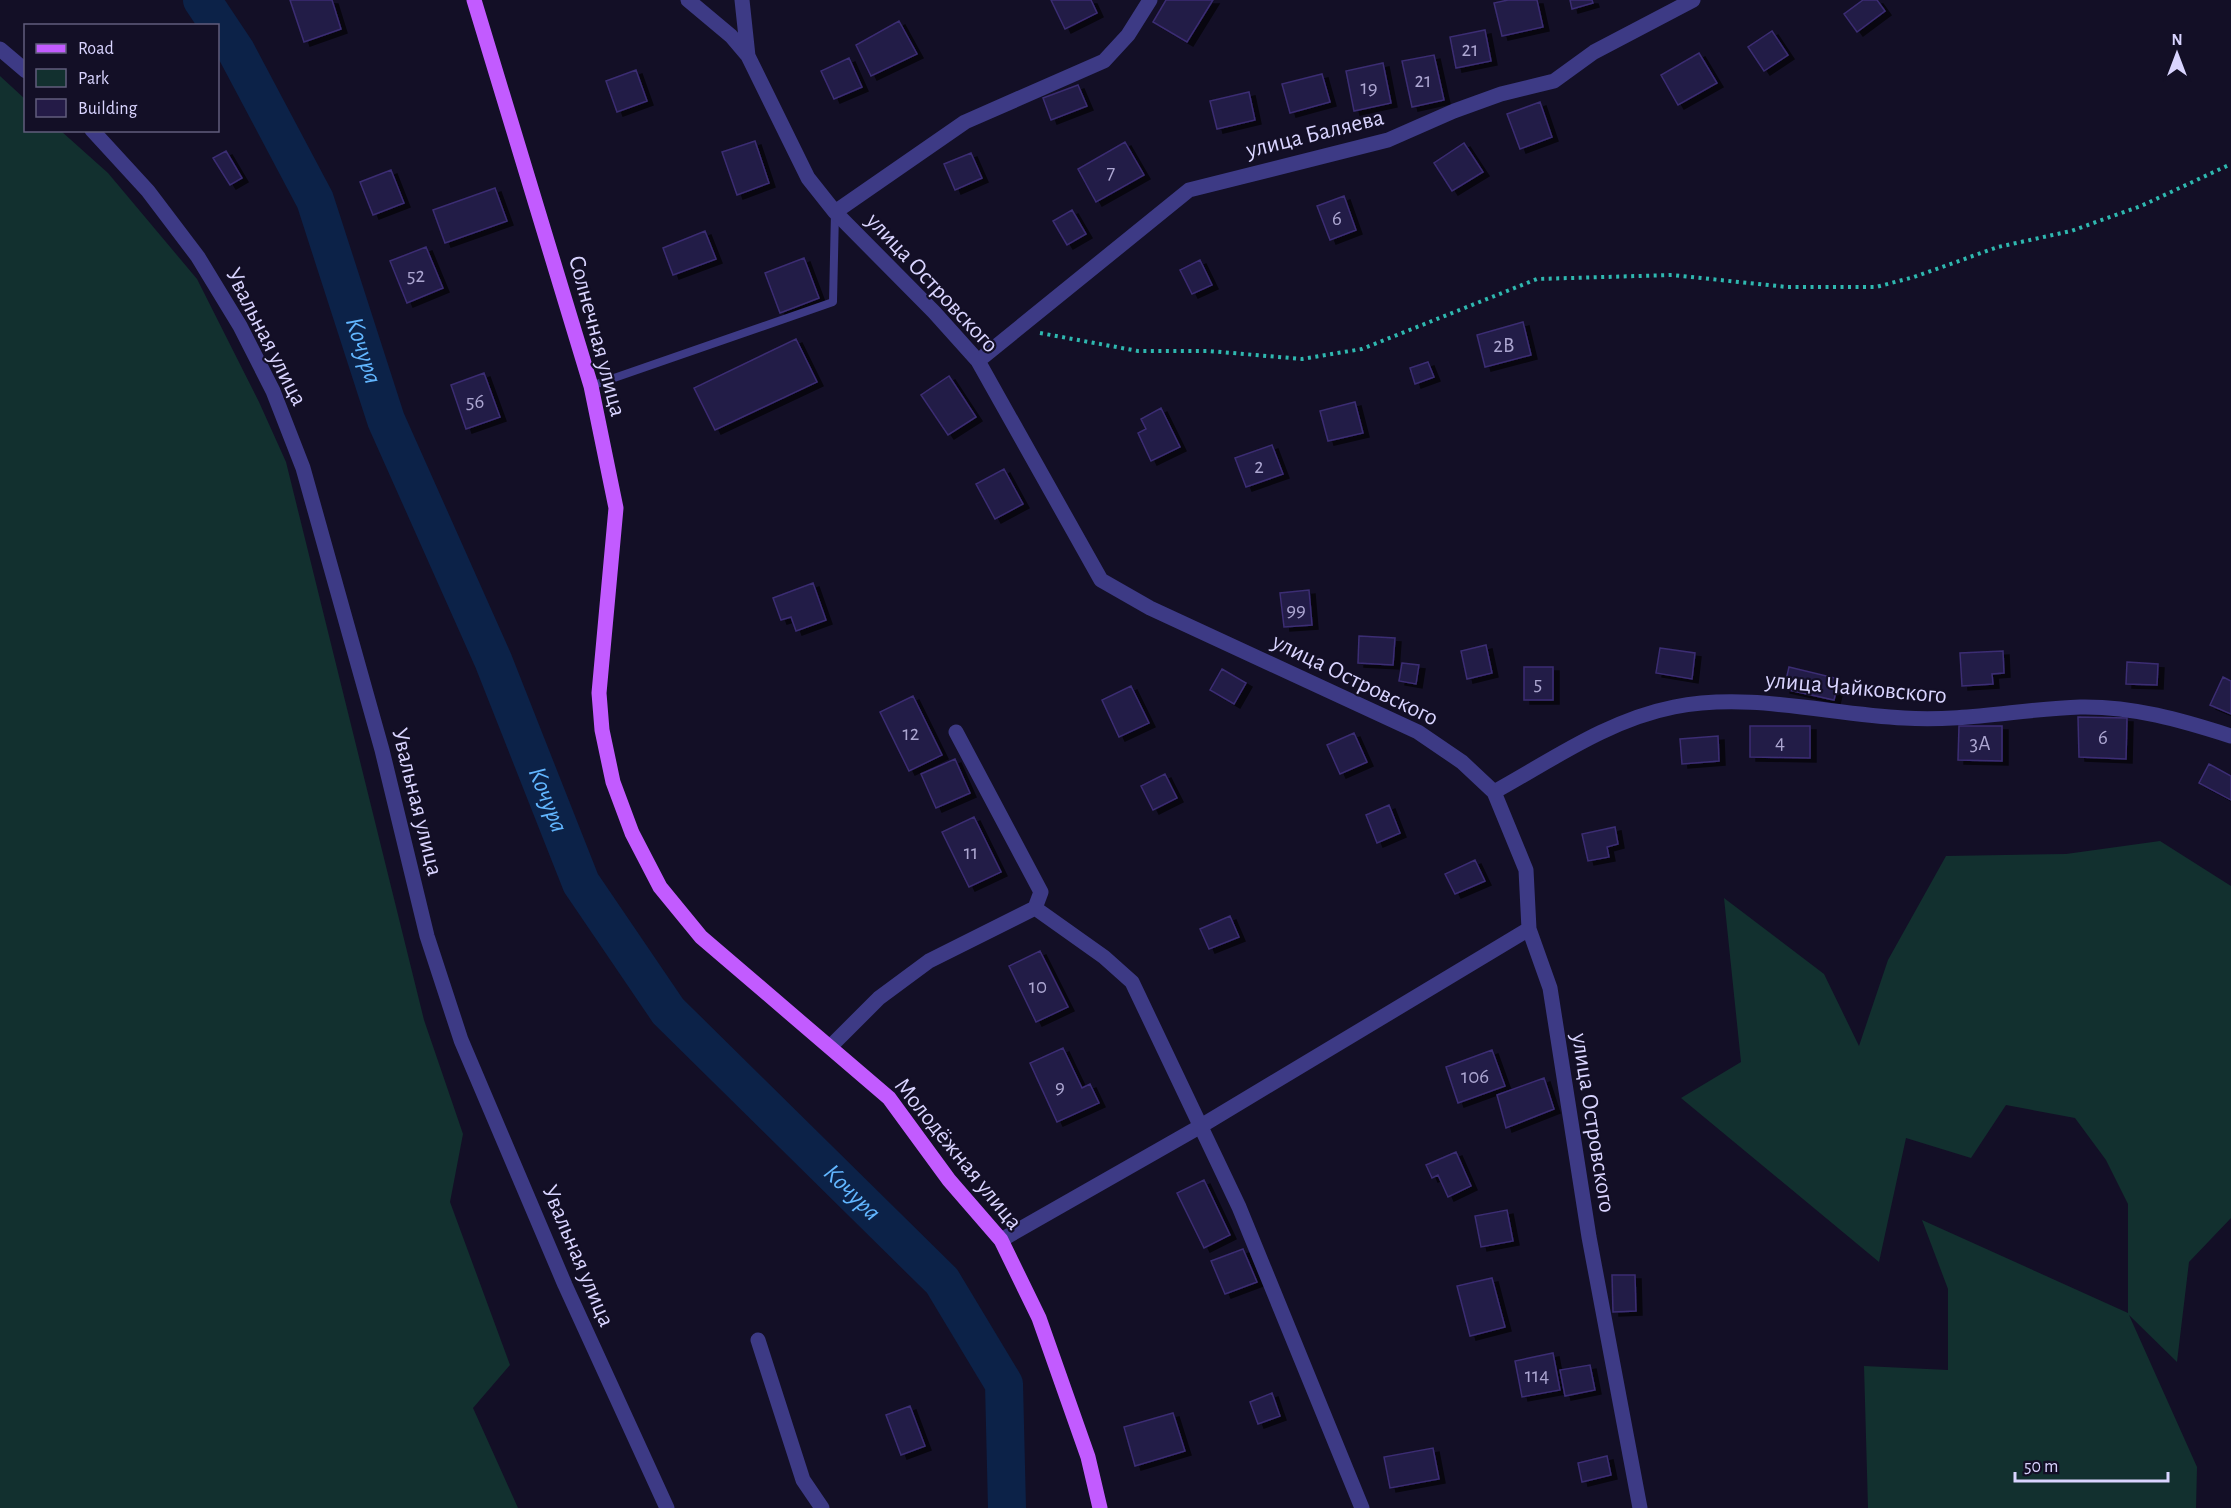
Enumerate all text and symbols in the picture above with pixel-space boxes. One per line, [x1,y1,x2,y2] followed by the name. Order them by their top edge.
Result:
[24,24,219,132] legend
[2147,24,2207,84] north arrow
[2171,32,2183,48] text: N
[1462,39,1478,60] house number: 21
[78,40,114,58] text: Road
[78,70,110,88] text: Park
[1415,70,1431,91] house number: 21
[1360,77,1378,98] house number: 19
[78,100,138,118] text: Building
[1243,105,1386,163] street label: улица Баляева
[1107,162,1116,183] house number: 7
[861,208,1003,357] street label: улица Островского
[1332,208,1342,229] house number: 6
[564,253,630,419] street label: Солнечная улица
[221,264,311,410] street label: Увальная улица
[407,265,425,286] house number: 52
[341,314,386,387] water label: Кочура
[1493,335,1515,356] house number: 2В
[466,391,484,412] house number: 56
[1254,456,1264,477] house number: 2
[1286,599,1306,620] house number: 99
[1267,629,1442,731] street label: улица Островского
[1763,668,1948,708] street label: улица Чайковского
[1534,673,1542,694] house number: 5
[903,723,919,744] house number: 12
[387,726,447,878] street label: Увальная улица
[2098,727,2108,748] house number: 6
[1775,732,1785,753] house number: 4
[1970,733,1991,754] house number: 3А
[524,763,573,836] water label: Кочура
[964,842,978,863] house number: 11
[1029,976,1047,997] house number: 10
[1567,1031,1619,1214] street label: улица Островского
[1461,1066,1489,1087] house number: 106
[890,1074,1026,1234] street label: Молодёжная улица
[1055,1076,1065,1097] house number: 9
[819,1159,886,1226] water label: Кочура
[537,1182,619,1330] street label: Увальная улица
[1525,1365,1549,1386] house number: 114
[2015,1445,2168,1483] scale bar
[2024,1458,2058,1476] text: 50 m

